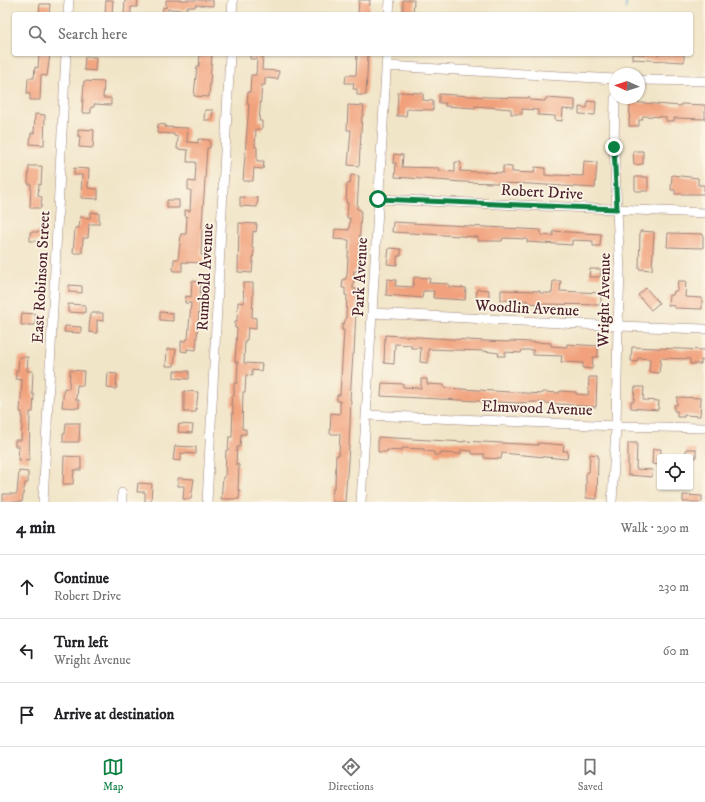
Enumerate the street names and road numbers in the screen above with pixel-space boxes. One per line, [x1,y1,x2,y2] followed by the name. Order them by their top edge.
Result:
[500,180,584,204] street label: Robert Drive
[28,210,54,344] street label: East Robinson Street
[192,222,218,331] street label: Rumbold Avenue
[348,236,372,317] street label: Park Avenue
[593,252,615,349] street label: Wright Avenue
[473,295,580,321] street label: Woodlin Avenue
[481,396,593,420] street label: Elmwood Avenue

